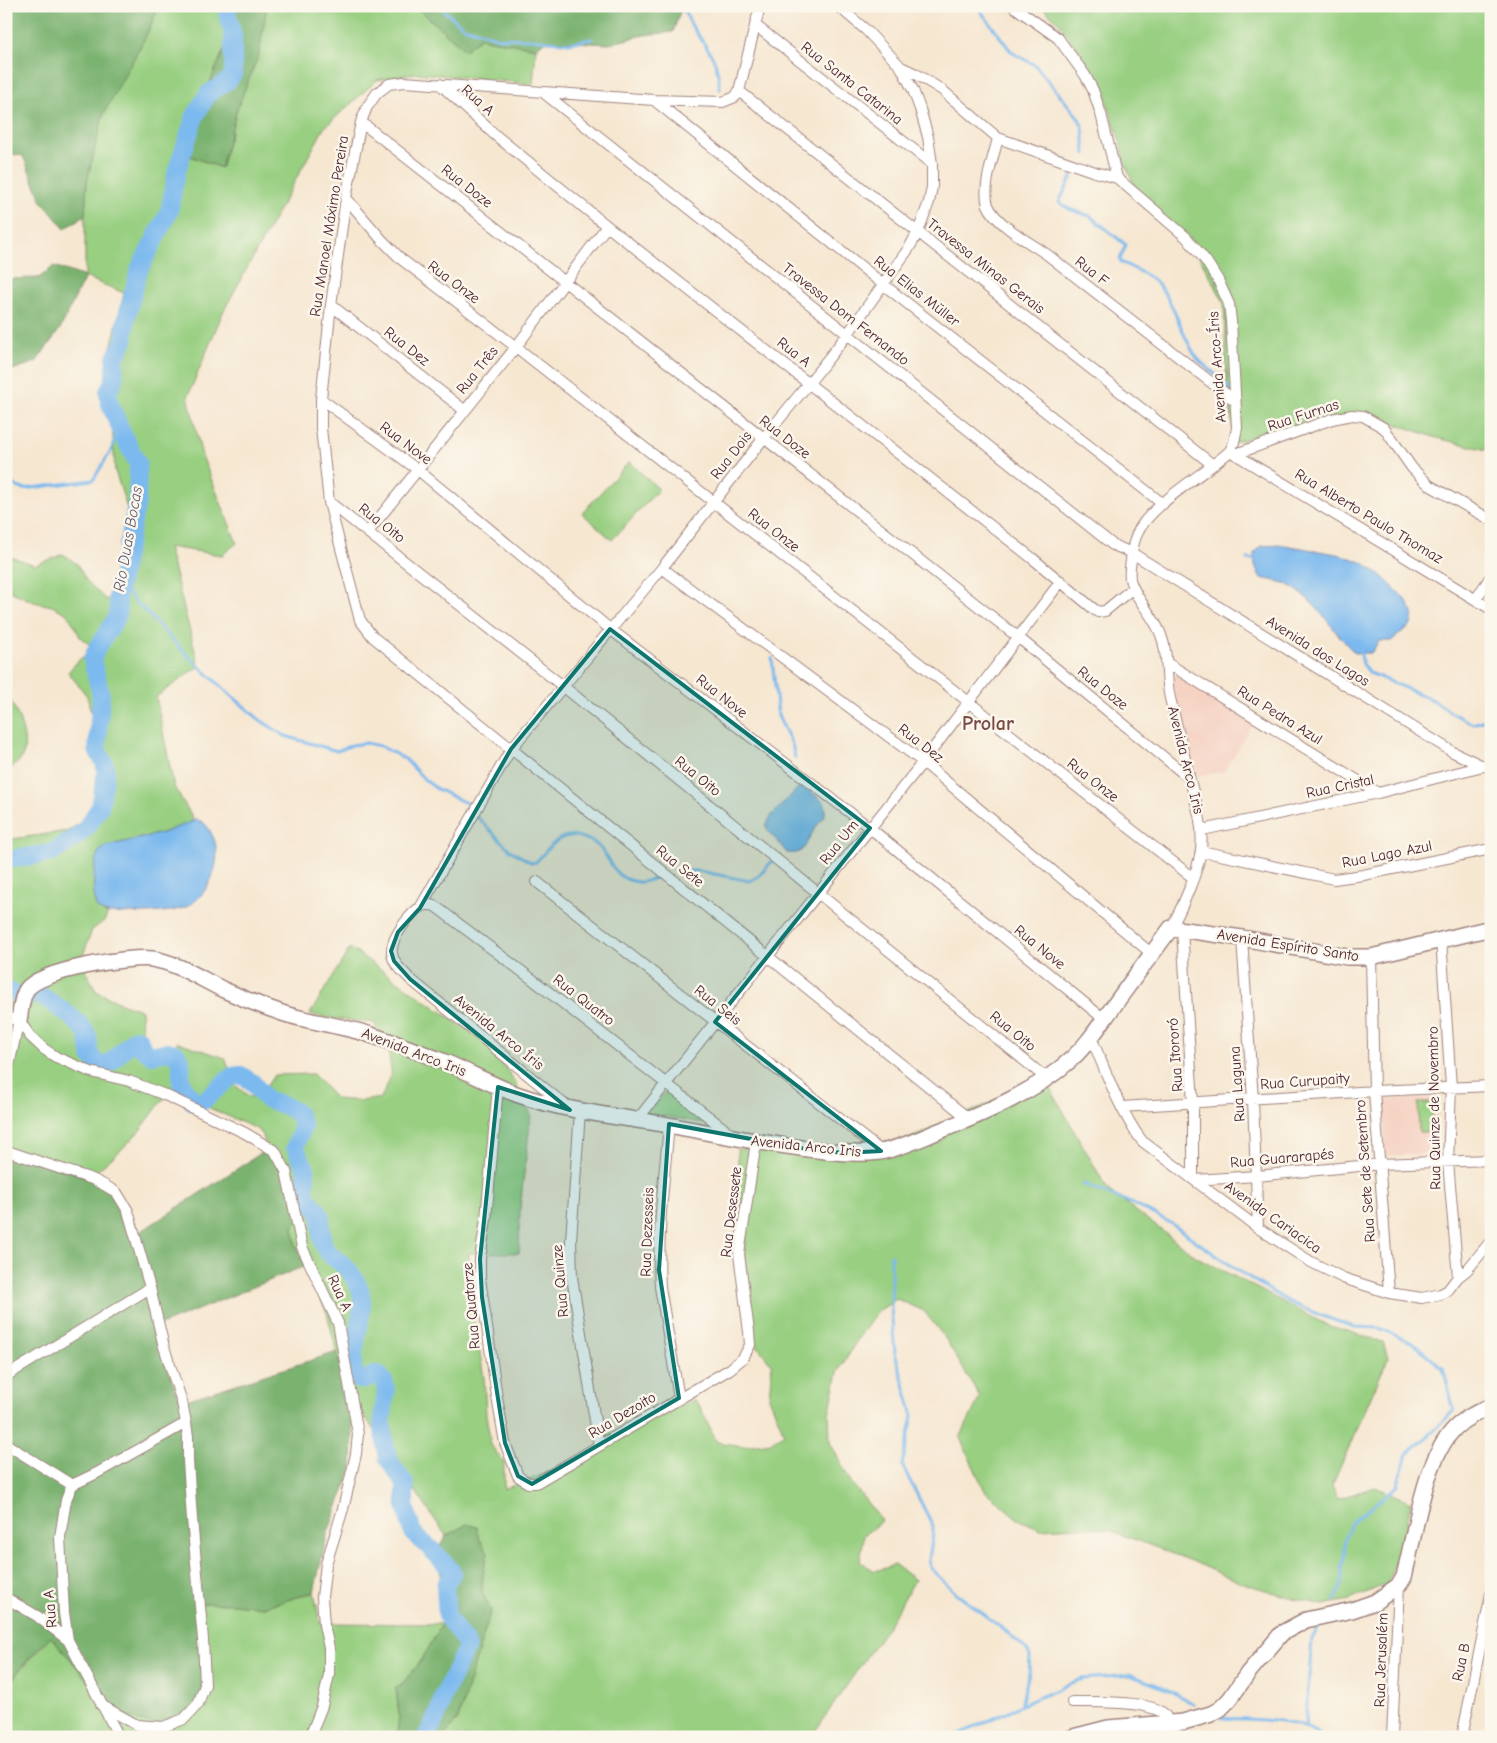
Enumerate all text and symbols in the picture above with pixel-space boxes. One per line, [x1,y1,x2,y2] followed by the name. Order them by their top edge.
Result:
[798,38,906,128] street label: Rua Santa Catarina
[458,81,498,120] street label: Rua A
[306,134,352,318] street label: Rua Manoel Máximo Pereira
[438,160,497,212] street label: Rua Doze
[924,214,1048,318] street label: Travessa Minas Gerais
[870,252,964,330] street label: Rua Elias Müller
[1071,252,1113,290] street label: Rua F
[424,256,484,308] street label: Rua Onze
[779,259,913,369] street label: Travessa Dom Fernando
[1203,311,1230,423] street label: Avenida Arco-Íris
[381,323,434,370] street label: Rua Dez
[773,333,815,371] street label: Rua A
[452,342,502,398] street label: Rua Três
[1265,395,1341,435] street label: Rua Furnas
[756,411,815,463] street label: Rua Doze
[376,418,436,469] street label: Rua Nove
[707,427,755,483] street label: Rua Dois
[1292,465,1447,568] street label: Rua Alberto Paulo Thomaz
[110,485,146,593] water label: Rio Duas Bocas
[355,499,409,547] street label: Rua Oito
[744,504,804,556] street label: Rua Onze
[1263,612,1373,690] street label: Avenida dos Lagos
[1074,662,1132,714] street label: Rua Doze
[693,670,752,722] street label: Rua Nove
[1234,682,1326,748] street label: Rua Pedra Azul
[1164,704,1208,816] street label: Avenida Arco Iris
[962,712,1014,735] district label: Prolar
[895,720,948,767] street label: Rua Dez
[671,752,725,800] street label: Rua Oito
[1063,754,1123,806] street label: Rua Onze
[1304,770,1376,802] street label: Rua Cristal
[816,816,862,868] street label: Rua Um
[1340,836,1434,872] street label: Rua Lago Azul
[652,841,708,891] street label: Rua Sete
[1011,921,1070,973] street label: Rua Nove
[1216,925,1360,965] street label: Avenida Espírito Santo
[550,970,618,1030] street label: Rua Quatro
[691,981,745,1029] street label: Rua Seis
[450,989,548,1074] street label: Avenida Arco Íris
[986,1007,1040,1055] street label: Rua Oito
[1163,1017,1187,1093] street label: Rua Itororó
[359,1024,469,1080] street label: Avenida Arco Iris
[1424,1026,1444,1190] street label: Rua Quinze de Novembro
[1225,1045,1249,1123] street label: Rua Laguna
[1259,1069,1351,1093] street label: Rua Curupaity
[1351,1099,1379,1243] street label: Rua Sete de Setembro
[750,1131,862,1161] street label: Avenida Arco Iris
[1229,1145,1335,1171] street label: Rua Guararapés
[717,1165,746,1258] street label: Rua Desessete
[1221,1177,1325,1257] street label: Avenida Cariacica
[636,1187,658,1277] street label: Rua Dezesseis
[548,1243,572,1318] street label: Rua Quinze
[458,1261,484,1350] street label: Rua Quatorze
[324,1272,356,1314] street label: Rua A
[585,1388,659,1442] street label: Rua Dezoito
[39,1589,61,1629] street label: Rua A
[1370,1612,1392,1708] street label: Rua Jerusalém
[1448,1641,1474,1683] street label: Rua B

